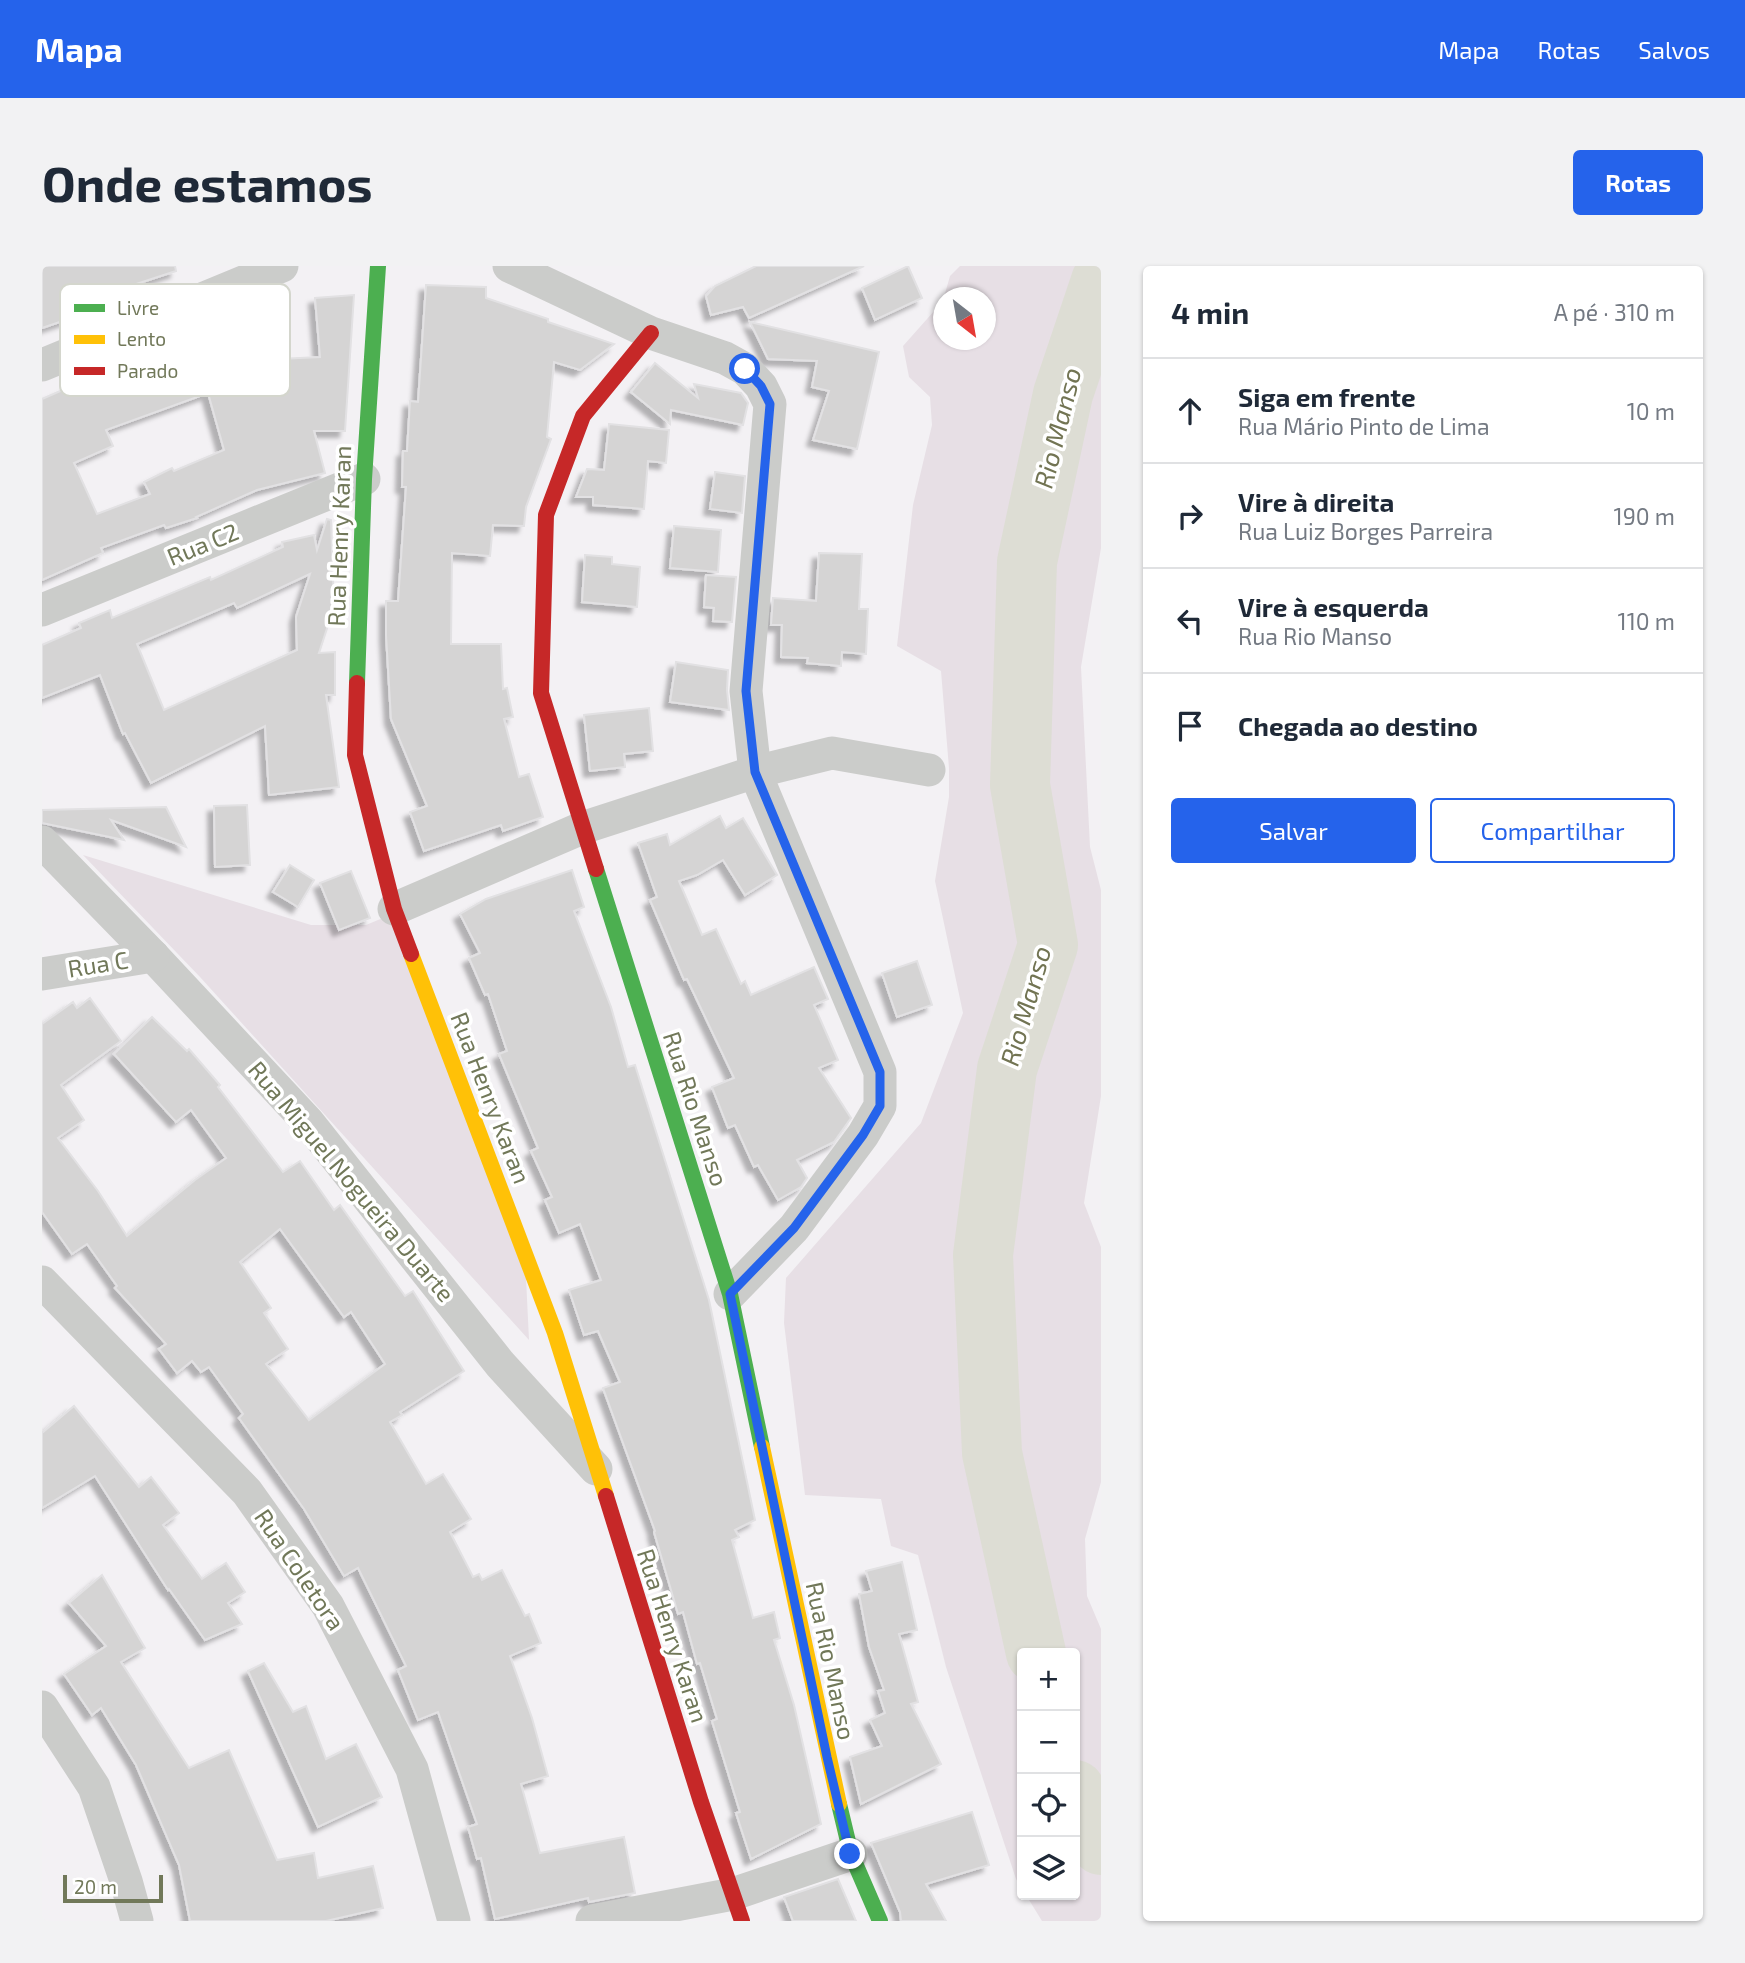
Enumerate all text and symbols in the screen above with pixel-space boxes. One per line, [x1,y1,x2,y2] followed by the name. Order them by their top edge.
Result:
[35,29,123,69] text: Mapa
[1438,35,1500,64] text: Mapa
[1538,35,1600,64] text: Rotas
[1638,35,1710,64] text: Salvos
[1573,150,1703,215] button: Rotas
[42,153,372,212] text: Onde estamos
[60,284,290,396] legend
[933,287,996,350] north arrow
[1171,294,1249,330] text: 4 min
[117,296,159,319] text: Livre
[1554,298,1675,326] text: A pé · 310 m
[117,327,166,350] text: Lento
[729,353,760,384] route start
[117,359,178,382] text: Parado
[1027,364,1087,491] water label: Rio Manso
[1238,381,1416,412] text: Siga em frente
[1171,392,1209,430] icon: ahead
[1627,397,1675,425] text: 10 m
[1238,412,1490,440] text: Rua Mário Pinto de Lima
[321,445,356,627] street label: Rua Henry Karan
[1238,486,1394,517] text: Vire à direita
[1171,497,1209,535] icon: right
[1614,502,1675,530] text: 190 m
[163,516,242,571] street label: Rua C2
[1238,517,1493,545] text: Rua Luiz Borges Parreira
[1238,591,1429,622] text: Vire à esquerda
[1171,602,1209,640] icon: left
[1618,607,1675,635] text: 110 m
[1238,622,1392,650] text: Rua Rio Manso
[1171,707,1209,745] icon: arrive
[1238,710,1478,741] text: Chegada ao destino
[1171,798,1416,863] button: Salvar
[1430,798,1675,863] button: Compartilhar
[993,942,1056,1069] water label: Rio Manso
[66,944,130,983] street label: Rua C
[445,1008,537,1187] street label: Rua Henry Karan
[658,1028,735,1189] street label: Rua Rio Manso
[243,1055,461,1307] street label: Rua Miguel Nogueira Duarte
[249,1503,351,1635] street label: Rua Coletora
[632,1545,715,1726] street label: Rua Henry Karan
[801,1579,862,1742] street label: Rua Rio Manso
[1017,1648,1080,1900] map controls
[1017,1648,1080,1711] button: +
[1017,1711,1080,1774] button: −
[1017,1774,1080,1837] button: locate
[1017,1837,1080,1900] button: layers
[834,1838,865,1869] route end
[63,1872,163,1904] scale bar
[74,1875,117,1898] text: 20 m

